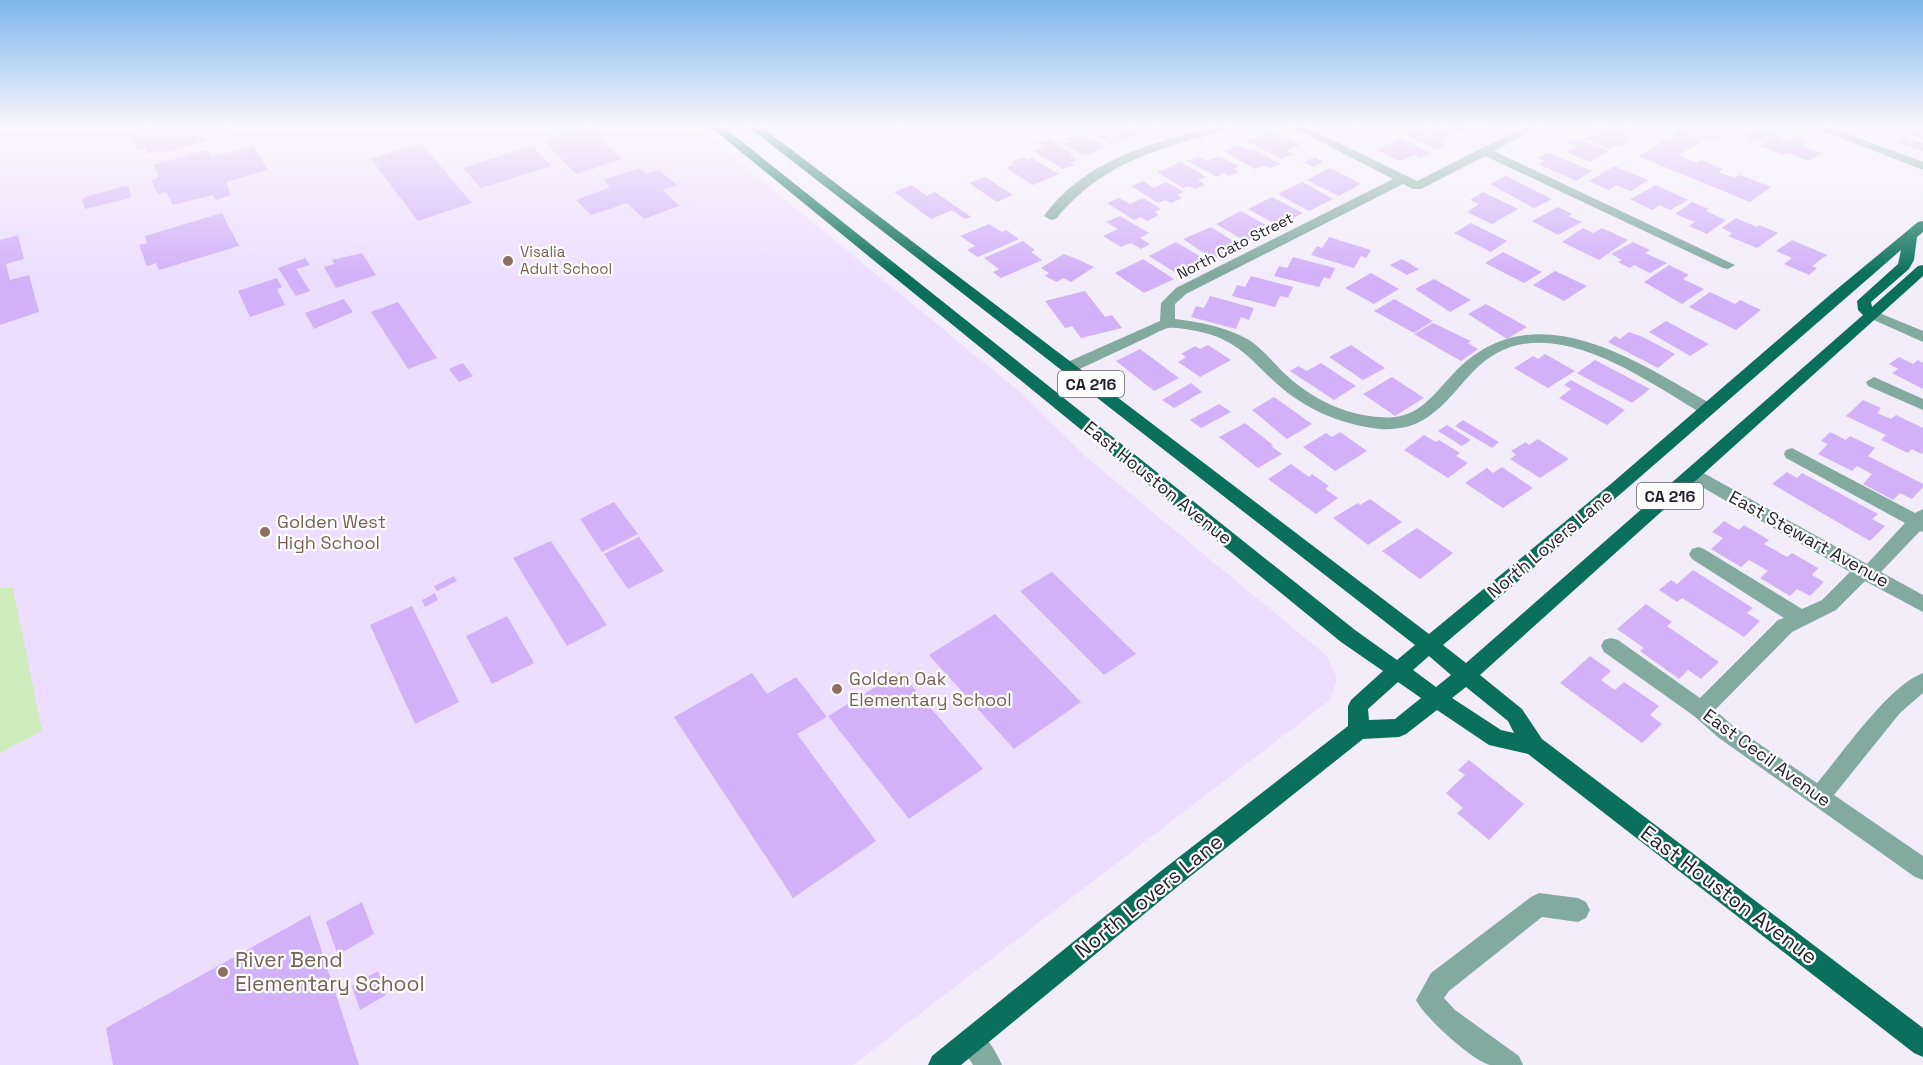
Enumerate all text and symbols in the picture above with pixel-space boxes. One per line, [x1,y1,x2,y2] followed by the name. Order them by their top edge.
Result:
[1173,208,1296,283] street label: North Cato Street
[520,242,612,278] place label: Visalia Adult School
[501,254,515,268] marker: Visalia Adult School
[1058,371,1124,397] road number: CA 216
[1080,416,1237,549] street label: East Houston Avenue
[1637,483,1703,509] road number: CA 216
[1482,484,1617,603] street label: North Lovers Lane
[1725,485,1893,592] street label: East Stewart Avenue
[277,510,386,554] place label: Golden West High School
[258,525,272,539] marker: Golden West High School
[849,667,1012,711] place label: Golden Oak Elementary School
[830,682,844,696] marker: Golden Oak Elementary School
[1699,704,1836,812] street label: East Cecil Avenue
[1636,819,1823,970] street label: East Houston Avenue
[1069,828,1228,964] street label: North Lovers Lane
[235,946,425,997] place label: River Bend Elementary School
[216,965,230,979] marker: River Bend Elementary School

